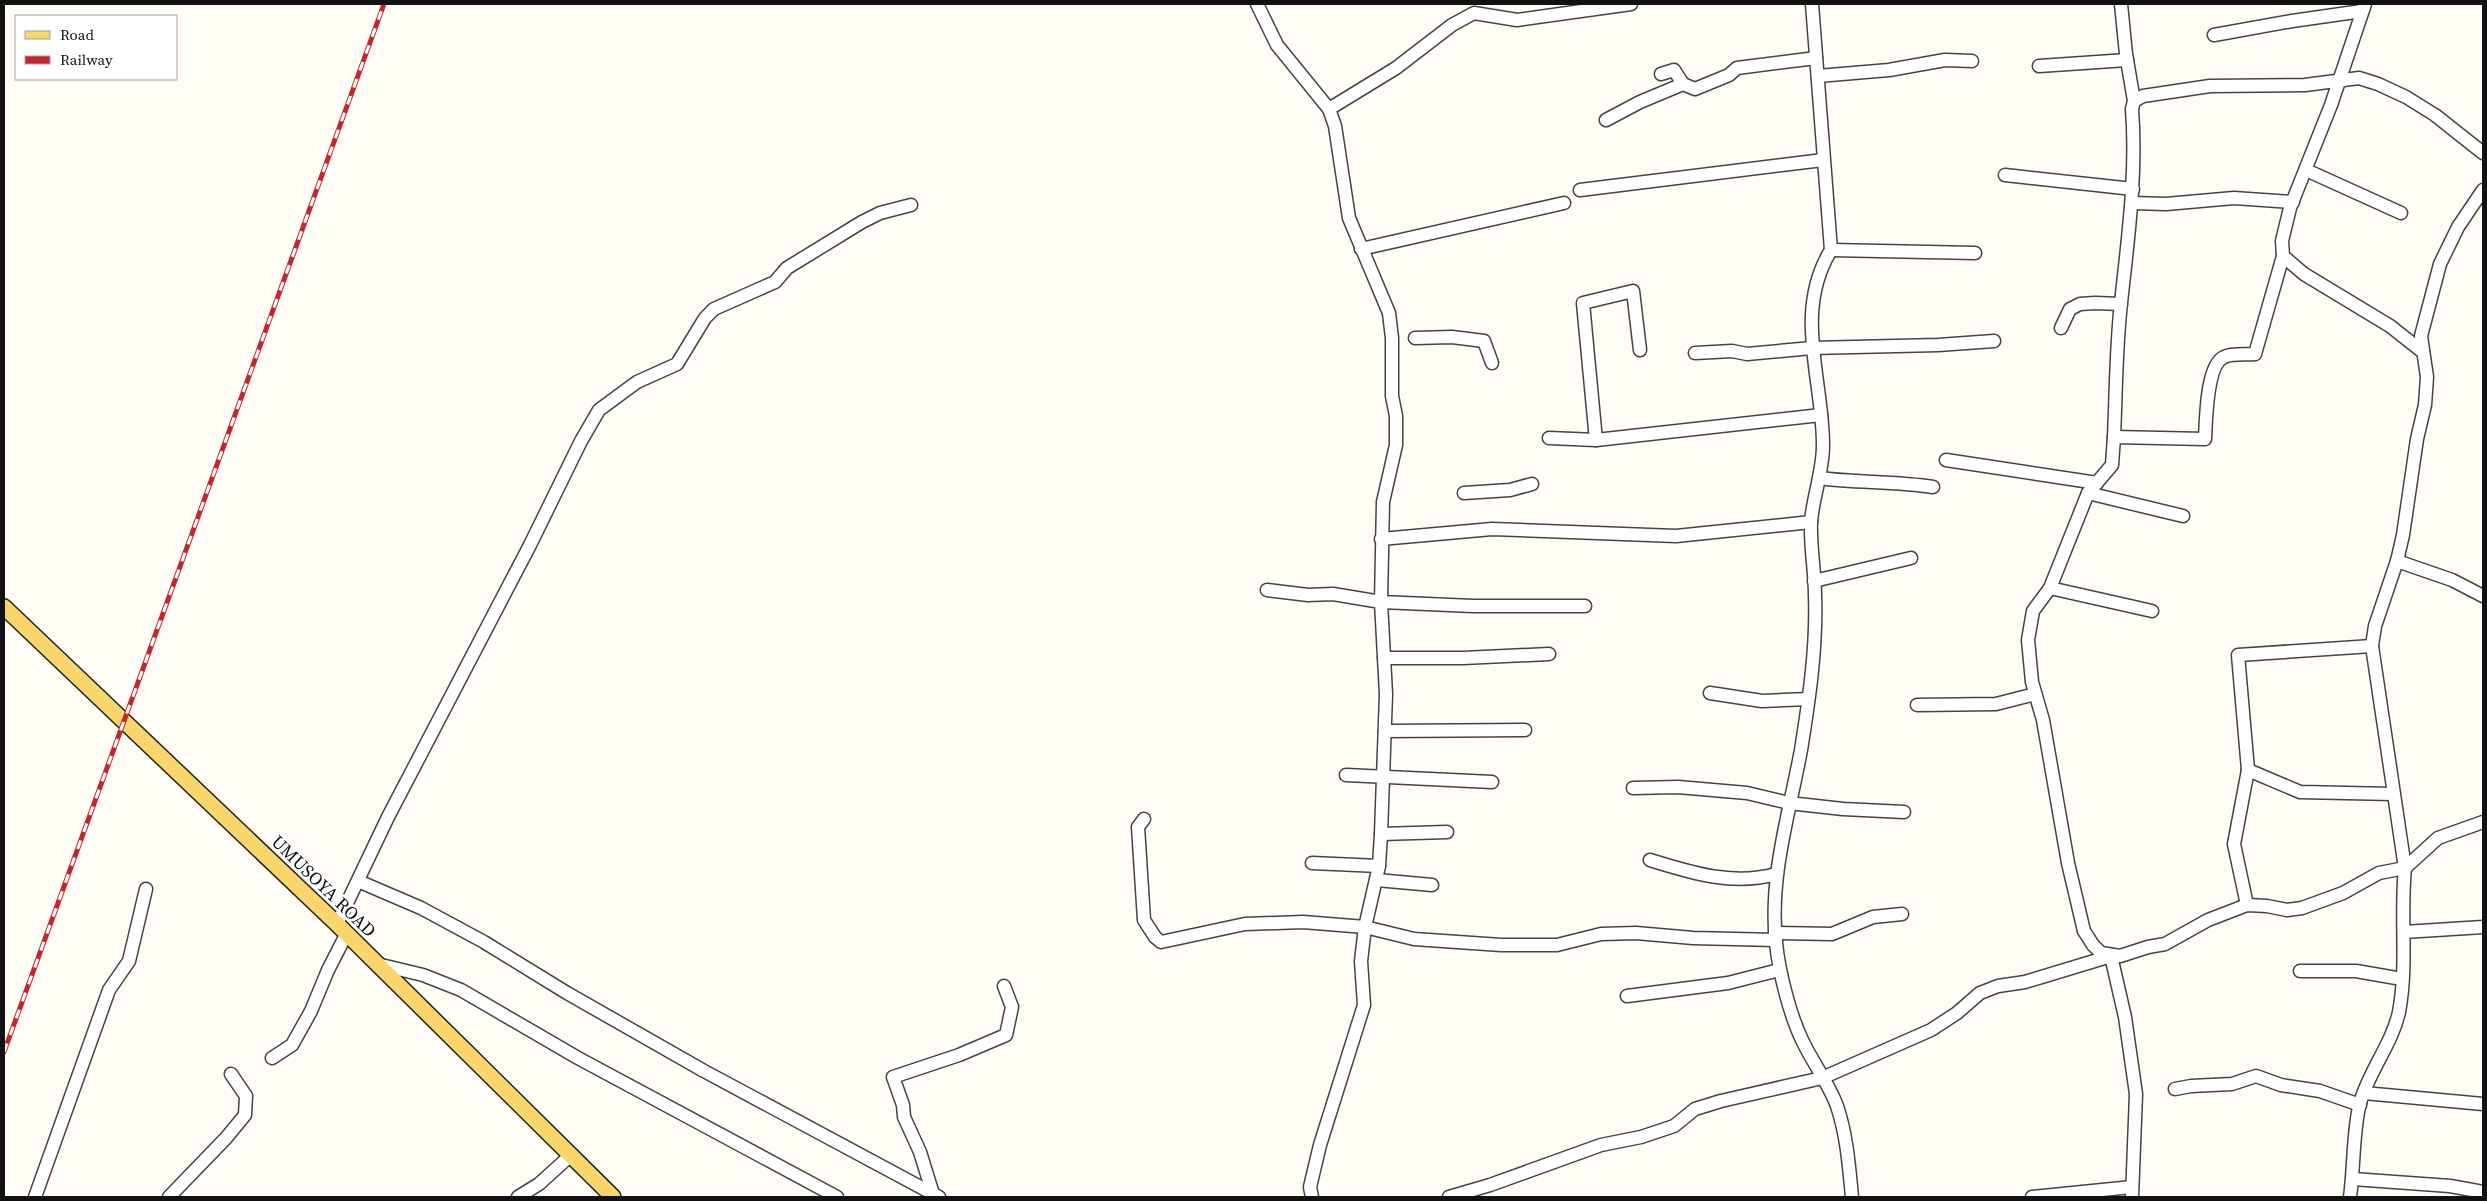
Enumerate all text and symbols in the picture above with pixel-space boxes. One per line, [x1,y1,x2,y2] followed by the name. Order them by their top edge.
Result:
[15,15,178,80] legend
[60,24,94,45] text: Road
[60,49,113,70] text: Railway
[266,829,382,943] street label: UMUSOYA ROAD

